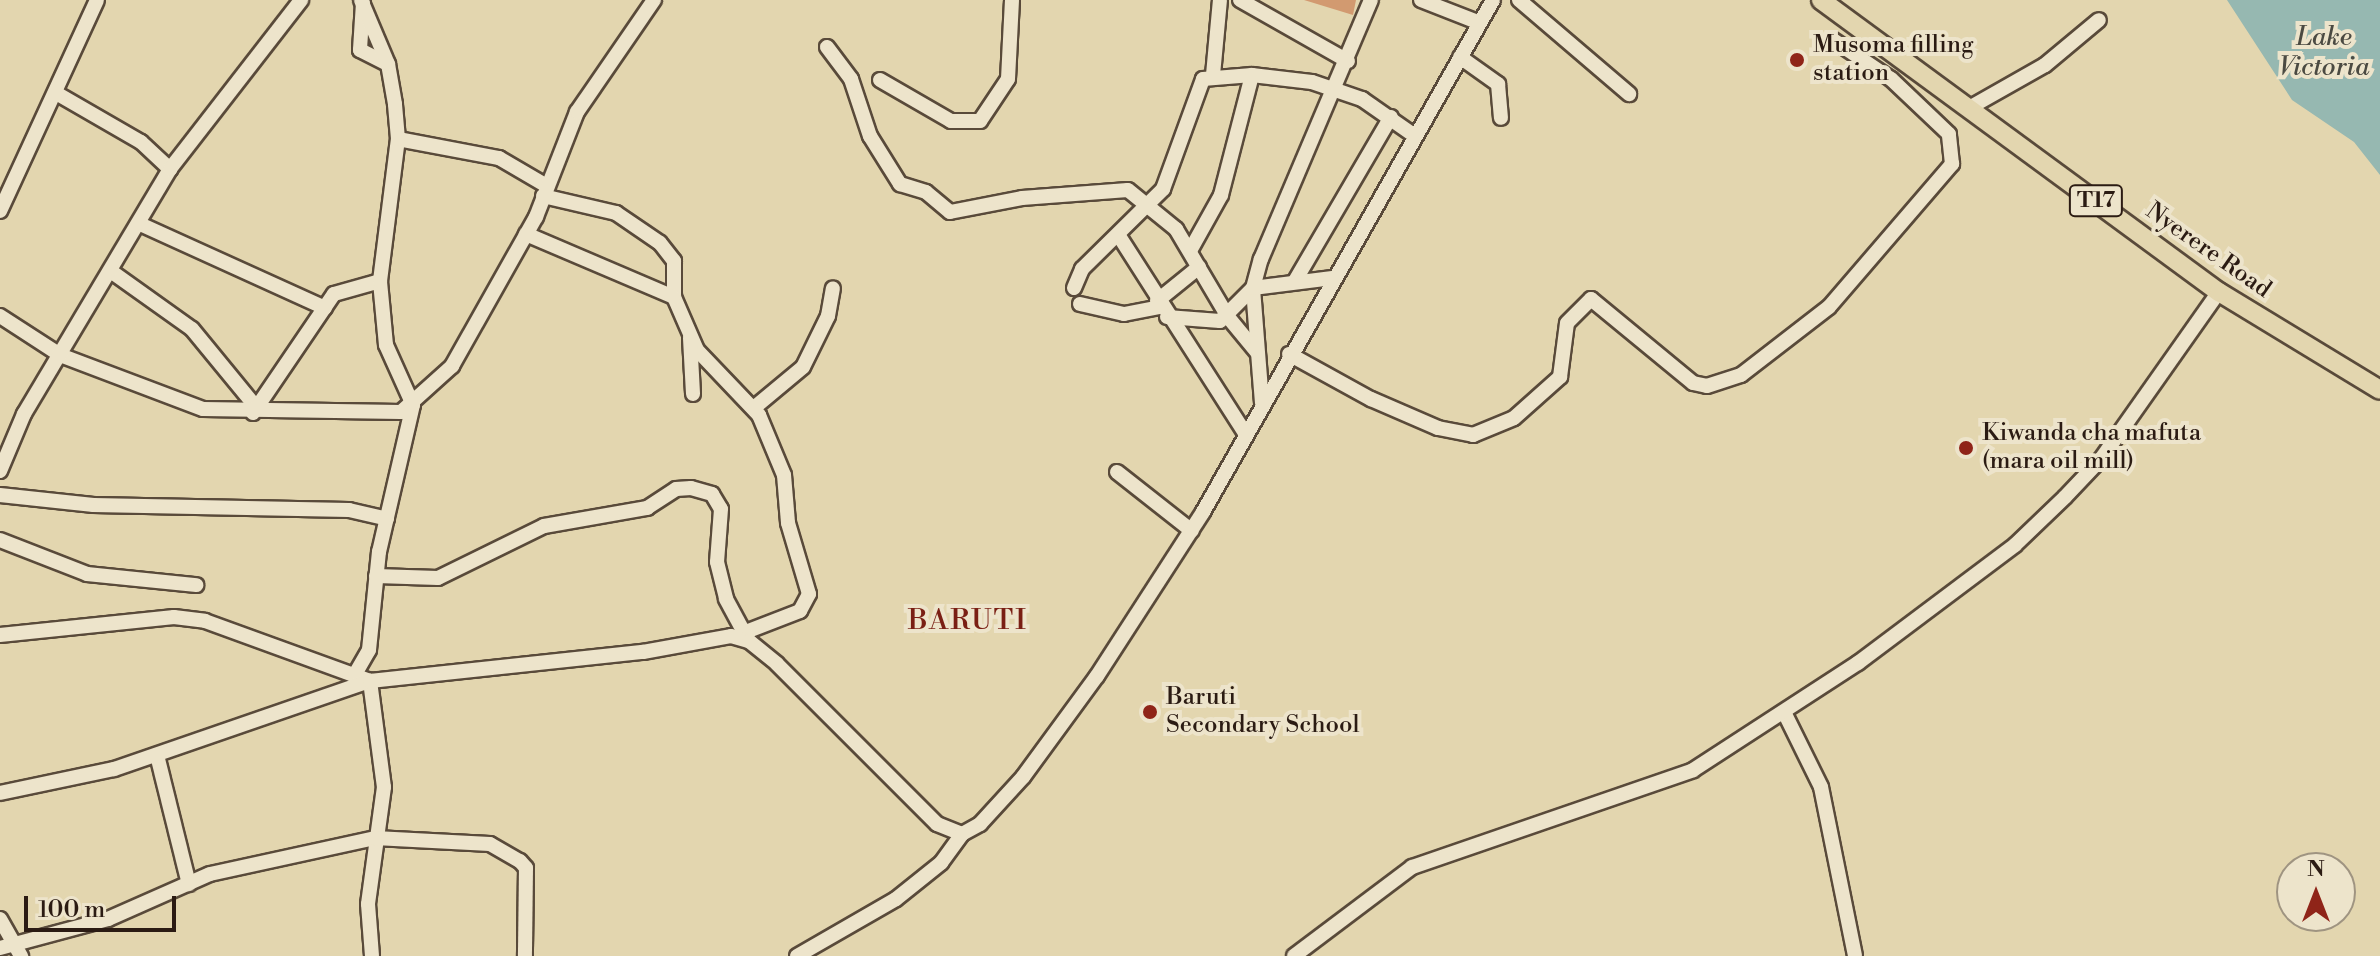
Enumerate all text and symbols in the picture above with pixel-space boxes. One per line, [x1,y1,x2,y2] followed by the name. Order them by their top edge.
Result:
[2279,22,2369,84] water label: Lake Victoria
[1813,32,1974,88] place label: Musoma filling station
[1788,51,1806,69] marker: Musoma filling station
[2068,183,2124,219] road number: T17
[2140,197,2276,305] street label: Nyerere Road
[1982,420,2201,476] place label: Kiwanda cha mafuta (mara oil mill)
[1957,439,1975,457] marker: Kiwanda cha mafuta (mara oil mill)
[908,604,1028,638] district label: BARUTI
[1166,684,1360,740] place label: Baruti Secondary School
[1141,703,1159,721] marker: Baruti Secondary School
[2276,852,2356,932] north arrow
[2307,856,2325,883] text: N
[28,880,180,930] scale bar
[38,895,105,925] text: 100 m

